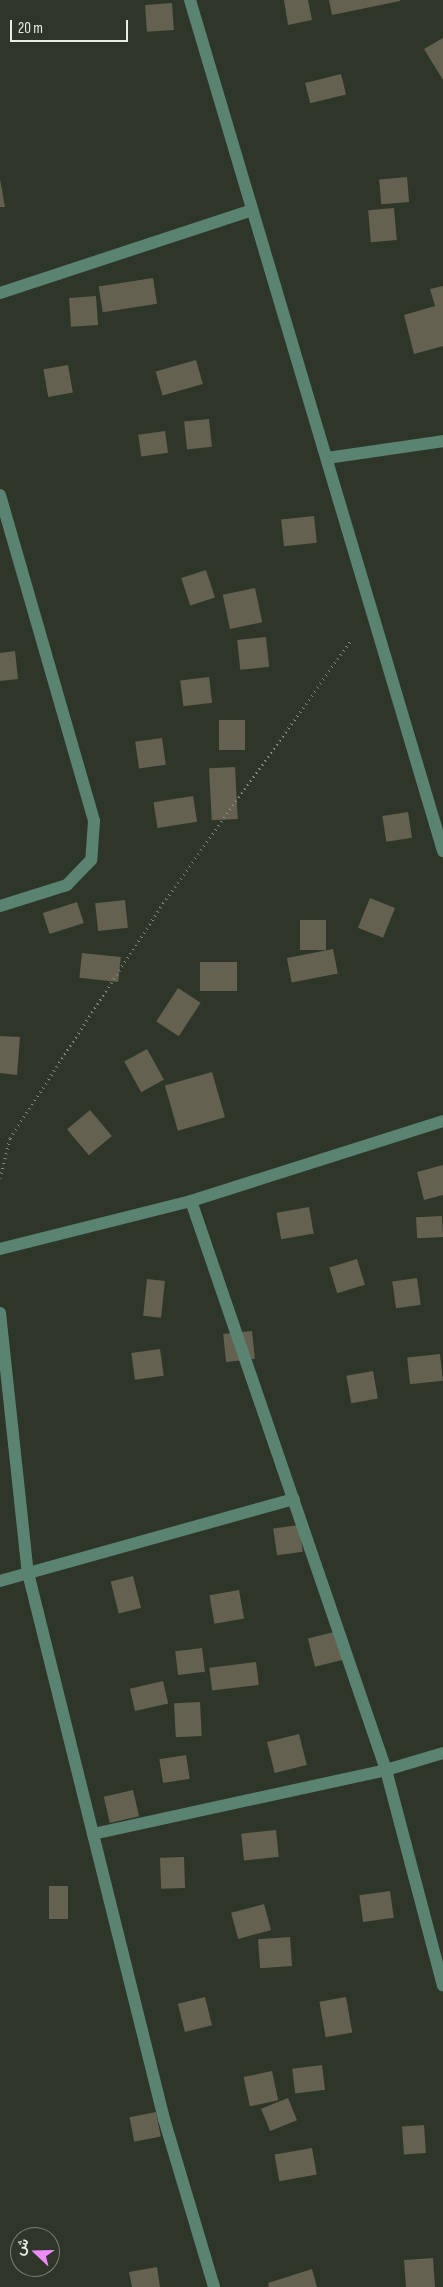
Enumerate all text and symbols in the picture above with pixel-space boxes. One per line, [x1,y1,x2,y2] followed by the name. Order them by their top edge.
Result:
[12,10,130,42] scale bar
[18,19,43,38] text: 20 m
[10,2227,60,2277] north arrow
[11,2236,32,2258] text: ش

